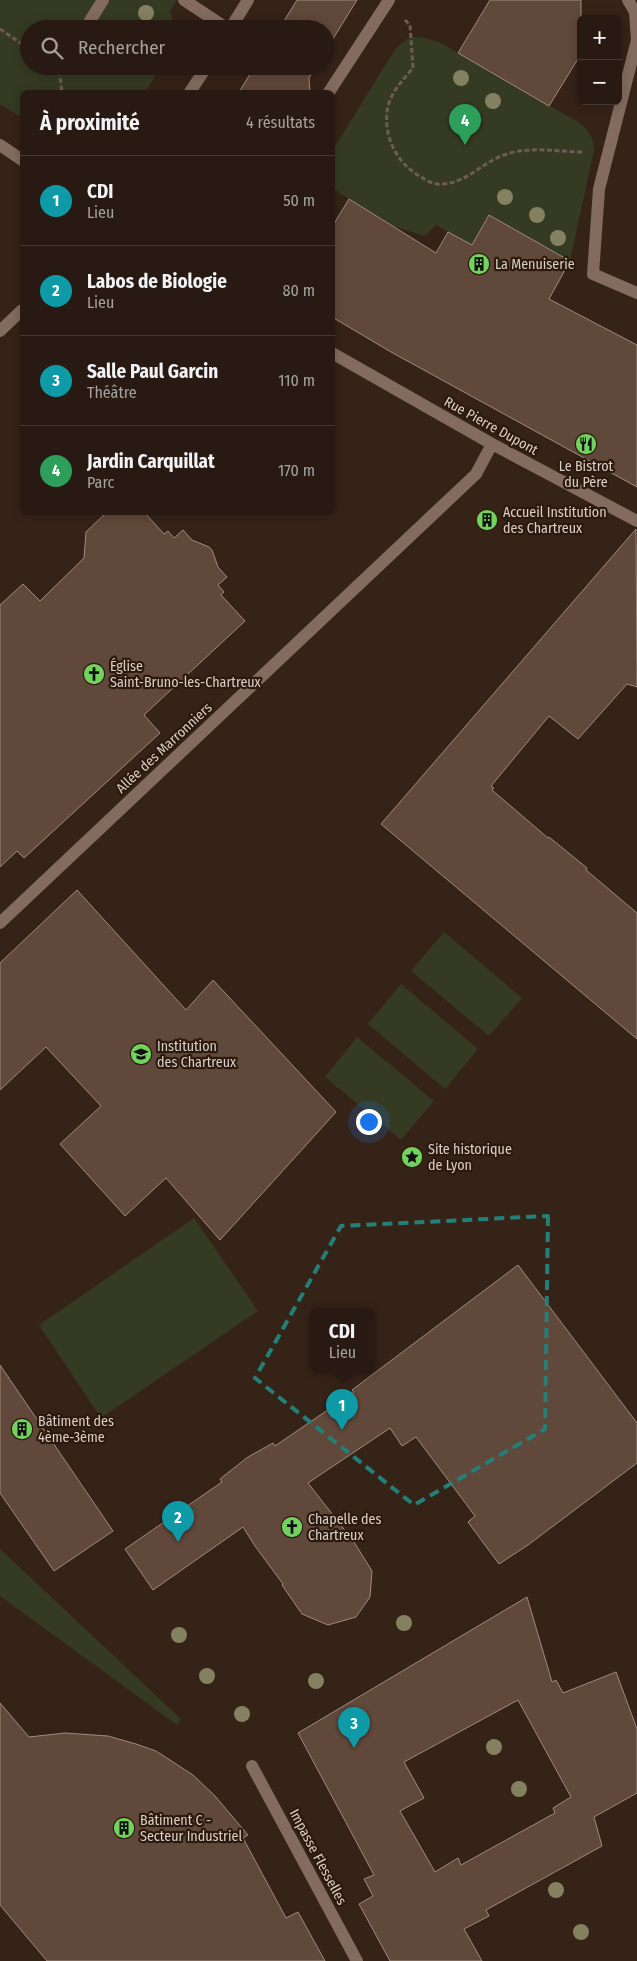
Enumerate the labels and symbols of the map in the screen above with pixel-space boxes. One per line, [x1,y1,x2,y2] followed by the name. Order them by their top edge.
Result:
[449,104,481,145] pin: 4
[467,252,491,276] building icon: La Menuiserie
[495,256,575,273] place label: La Menuiserie
[441,393,541,459] street label: Rue Pierre Dupont
[574,432,598,456] restaurant icon: Le Bistrot du Père
[559,458,614,491] place label: Le Bistrot du Père
[503,504,607,537] place label: Accueil Institution des Chartreux
[475,508,499,532] building icon: Accueil Institution des Chartreux
[110,657,262,691] place label: Église Saint-Bruno-les-Chartreux
[82,662,106,686] church icon: Église Saint-Bruno-les-Chartreux
[113,699,215,797] street label: Allée des Marronniers
[157,1038,237,1071] place label: Institution des Chartreux
[129,1042,153,1066] school or university icon: Institution des Chartreux
[356,1109,382,1135] your location
[428,1141,512,1174] place label: Site historique de Lyon
[400,1145,424,1169] place icon: Site historique de Lyon
[326,1389,358,1430] pin: 1
[38,1413,114,1446] place label: Bâtiment des 4ème-3ème
[10,1417,34,1441] building icon: Bâtiment des 4ème-3ème
[162,1501,194,1542] pin: 2
[308,1511,382,1544] place label: Chapelle des Chartreux
[280,1515,304,1539] church icon: Chapelle des Chartreux
[338,1707,370,1748] pin: 3
[286,1806,350,1908] street label: Impasse Flesselles
[140,1812,242,1845] place label: Bâtiment C - Secteur Industriel
[112,1816,136,1840] building icon: Bâtiment C - Secteur Industriel

